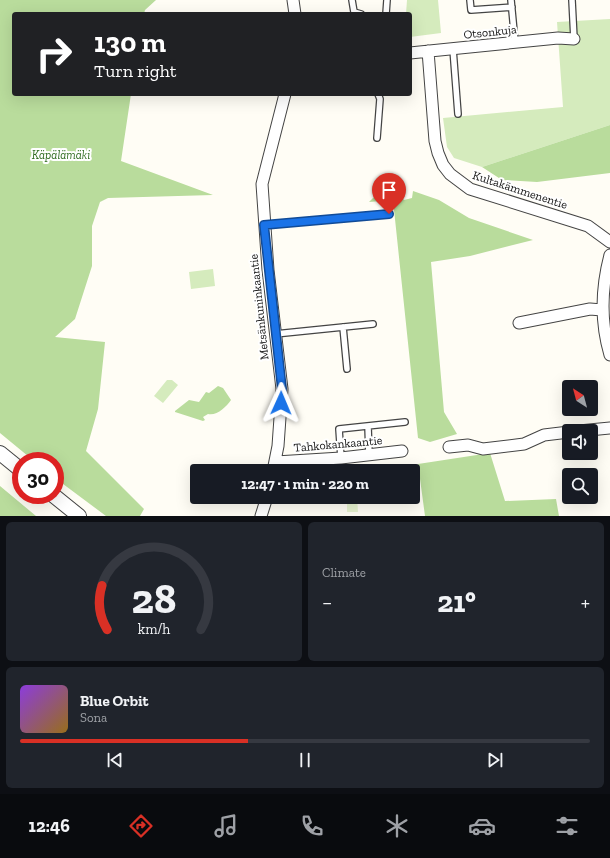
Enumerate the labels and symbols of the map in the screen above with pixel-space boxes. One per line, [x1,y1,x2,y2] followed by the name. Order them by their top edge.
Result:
[463,22,518,43] street label: Otsonkuja
[32,148,90,162] park label: Käpälämäki
[471,168,570,212] street label: Kultakämmenentie
[372,173,406,214] pin
[246,253,272,361] street label: Metsänkuninkaantie
[562,380,598,416] north arrow
[260,382,302,424] position arrow
[293,433,383,455] street label: Tahkokankaantie
[12,452,64,504] speed limit sign: 30

